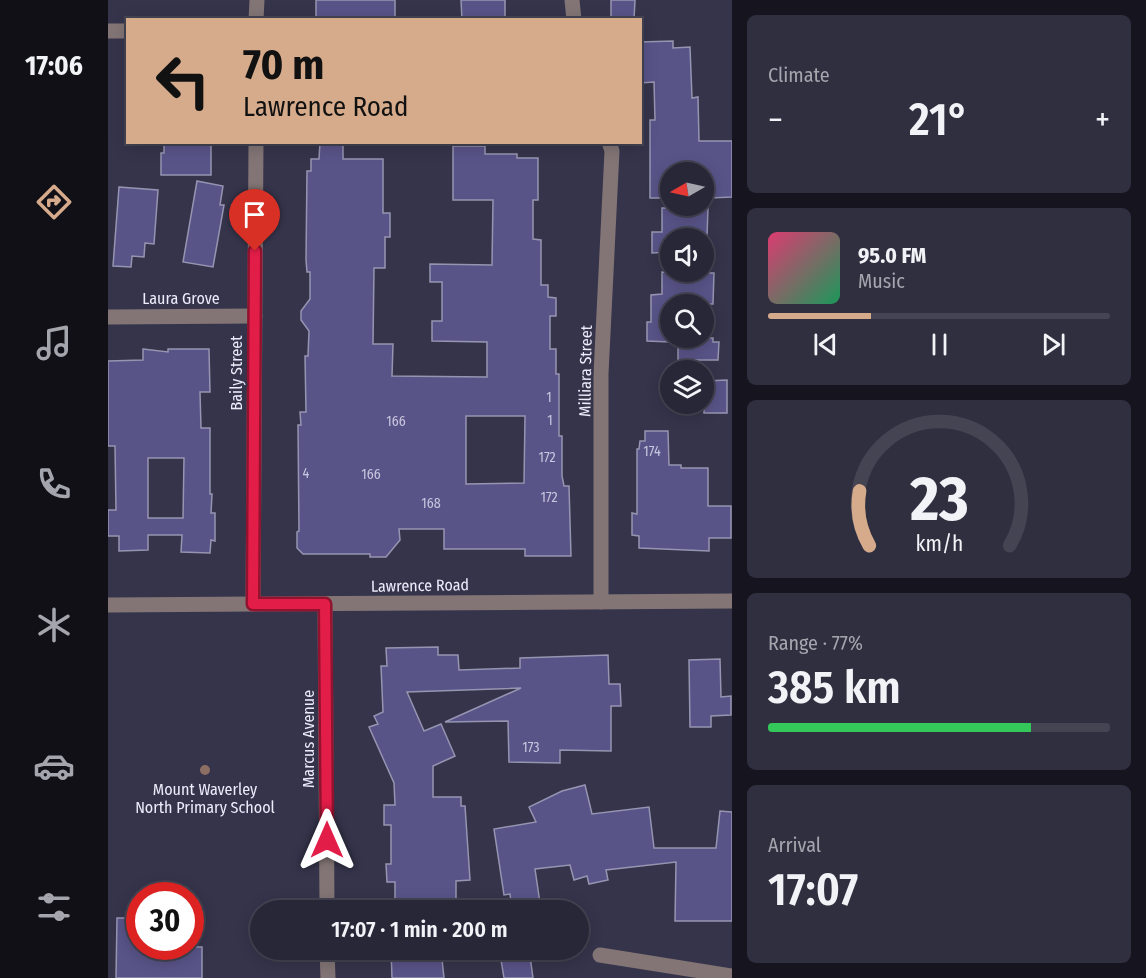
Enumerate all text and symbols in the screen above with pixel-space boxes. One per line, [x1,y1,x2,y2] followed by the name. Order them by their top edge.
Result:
[243,40,324,90] text: 70 m
[144,42,222,120] icon: left
[25,50,83,82] text: 17:06
[768,63,830,87] text: Climate
[243,91,408,123] text: Lawrence Road
[909,93,969,147] text: 21°
[768,100,783,140] text: −
[1095,100,1110,140] text: +
[660,162,714,216] north arrow
[660,162,714,414] map controls
[33,181,75,223] icon: directions
[229,189,280,251] pin
[238,198,271,231] icon: arrive
[660,228,714,282] button: sound
[858,242,926,269] text: 95.0 FM
[858,269,905,293] text: Music
[142,289,220,308] street label: Laura Grove
[660,294,714,348] button: search
[33,322,75,364] icon: music
[575,324,596,417] street label: Milliara Street
[809,328,842,361] icon: previous
[923,328,956,361] icon: pause
[1037,328,1070,361] icon: next
[227,335,246,410] street label: Baily Street
[660,360,714,414] button: layers
[546,389,552,406] house number: 1
[547,412,553,429] house number: 1
[386,413,406,430] house number: 166
[643,443,661,460] house number: 174
[538,449,556,466] house number: 172
[909,462,968,537] text: 23
[33,463,75,505] icon: phone
[303,465,310,482] house number: 4
[361,466,381,483] house number: 166
[540,489,558,506] house number: 172
[421,495,441,512] house number: 168
[915,531,963,557] text: km/h
[371,575,469,596] street label: Lawrence Road
[33,604,75,646] icon: climate
[768,631,863,655] text: Range · 77%
[768,661,901,715] text: 385 km
[299,690,318,788] street label: Marcus Avenue
[522,739,540,756] house number: 173
[33,745,75,787] icon: car
[198,763,212,777] marker: Mount Waverley North Primary School
[135,780,275,817] place label: Mount Waverley North Primary School
[295,808,359,872] position arrow
[768,833,821,857] text: Arrival
[768,863,858,917] text: 17:07
[126,882,204,960] speed limit sign: 30
[33,886,75,928] icon: filters
[331,916,508,943] text: 17:07 · 1 min · 200 m

